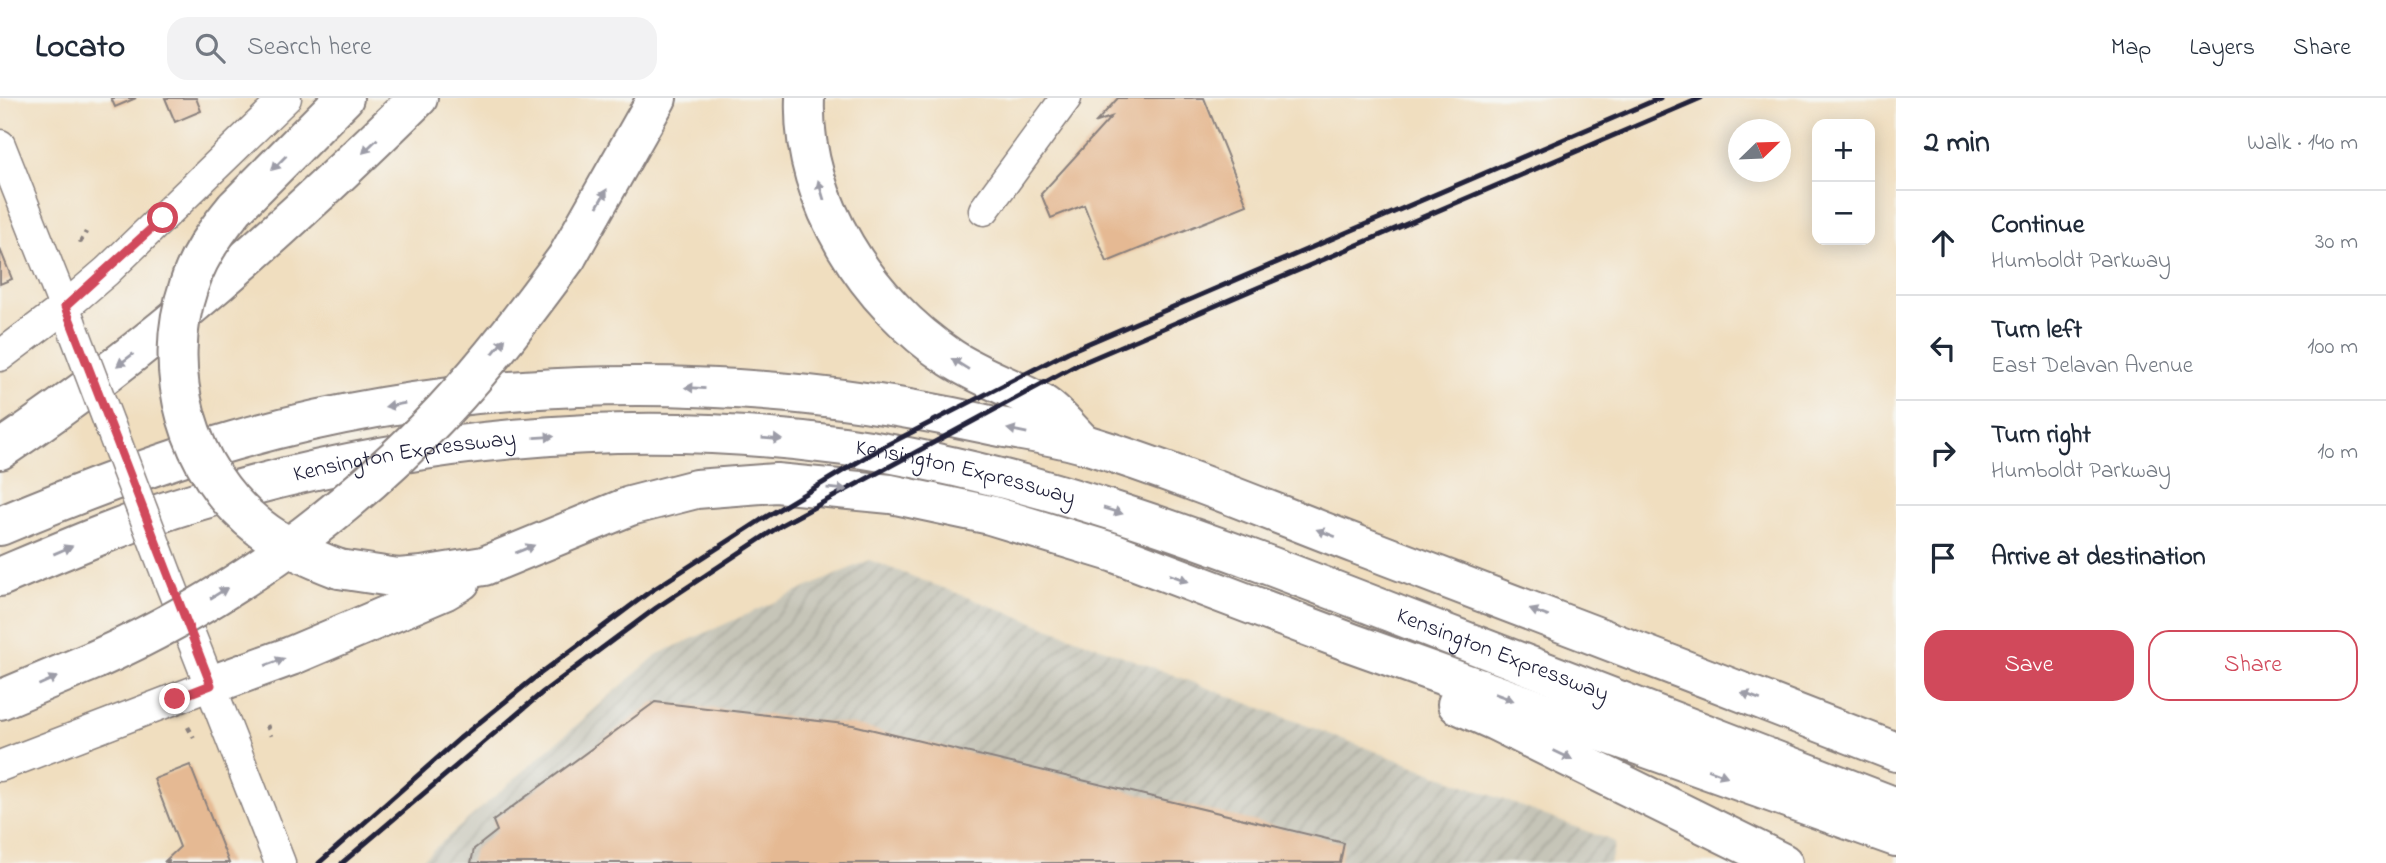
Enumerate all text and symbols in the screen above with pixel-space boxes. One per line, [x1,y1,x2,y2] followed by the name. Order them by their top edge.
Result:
[167,17,657,80] search box
[35,24,125,72] text: Locato
[191,29,229,67] icon: search
[247,29,372,67] text: Search here
[2111,31,2151,66] text: Map
[2189,31,2255,66] text: Layers
[2293,31,2351,66] text: Share
[1728,119,1791,182] north arrow
[1812,119,1875,245] map controls
[1812,119,1875,182] button: +
[1924,122,1990,166] text: 2 min
[2247,127,2358,160] text: Walk · 140 m
[361,137,378,154] one-way arrow
[270,155,287,172] one-way arrow
[816,179,826,200] one-way arrow
[1812,182,1875,245] button: −
[596,189,608,208] one-way arrow
[147,202,178,233] route start
[1991,207,2084,245] text: Continue
[1924,224,1962,262] icon: ahead
[2315,226,2358,259] text: 30 m
[1991,245,2171,278] text: Humboldt Parkway
[1991,312,2082,350] text: Turn left
[1924,329,1962,367] icon: left
[2307,331,2358,364] text: 100 m
[491,338,506,355] one-way arrow
[1991,350,2193,383] text: East Delavan Avenue
[115,353,134,367] one-way arrow
[951,357,970,370] one-way arrow
[684,383,706,394] one-way arrow
[384,400,406,411] one-way arrow
[1991,417,2091,455] text: Turn right
[290,422,518,491] street label: Kensington Expressway
[1006,425,1028,436] one-way arrow
[534,431,556,442] one-way arrow
[853,431,1080,517] street label: Kensington Expressway
[761,434,783,445] one-way arrow
[1924,434,1962,472] icon: right
[2317,436,2358,469] text: 10 m
[1991,455,2171,488] text: Humboldt Parkway
[826,484,848,495] one-way arrow
[1103,506,1124,516] one-way arrow
[1316,527,1337,538] one-way arrow
[1924,539,1962,577] icon: arrive
[1991,539,2206,577] text: Arrive at destination
[514,544,535,555] one-way arrow
[53,545,74,556] one-way arrow
[1168,572,1189,583] one-way arrow
[210,586,229,599] one-way arrow
[1391,599,1613,713] street label: Kensington Expressway
[1529,607,1550,618] one-way arrow
[1924,630,2134,701] button: Save
[2148,630,2358,701] button: Share
[265,656,286,667] one-way arrow
[38,675,58,687] one-way arrow
[159,683,190,714] route end
[1741,690,1762,701] one-way arrow
[1494,692,1515,703] one-way arrow
[1553,749,1573,760] one-way arrow
[1708,768,1729,779] one-way arrow

